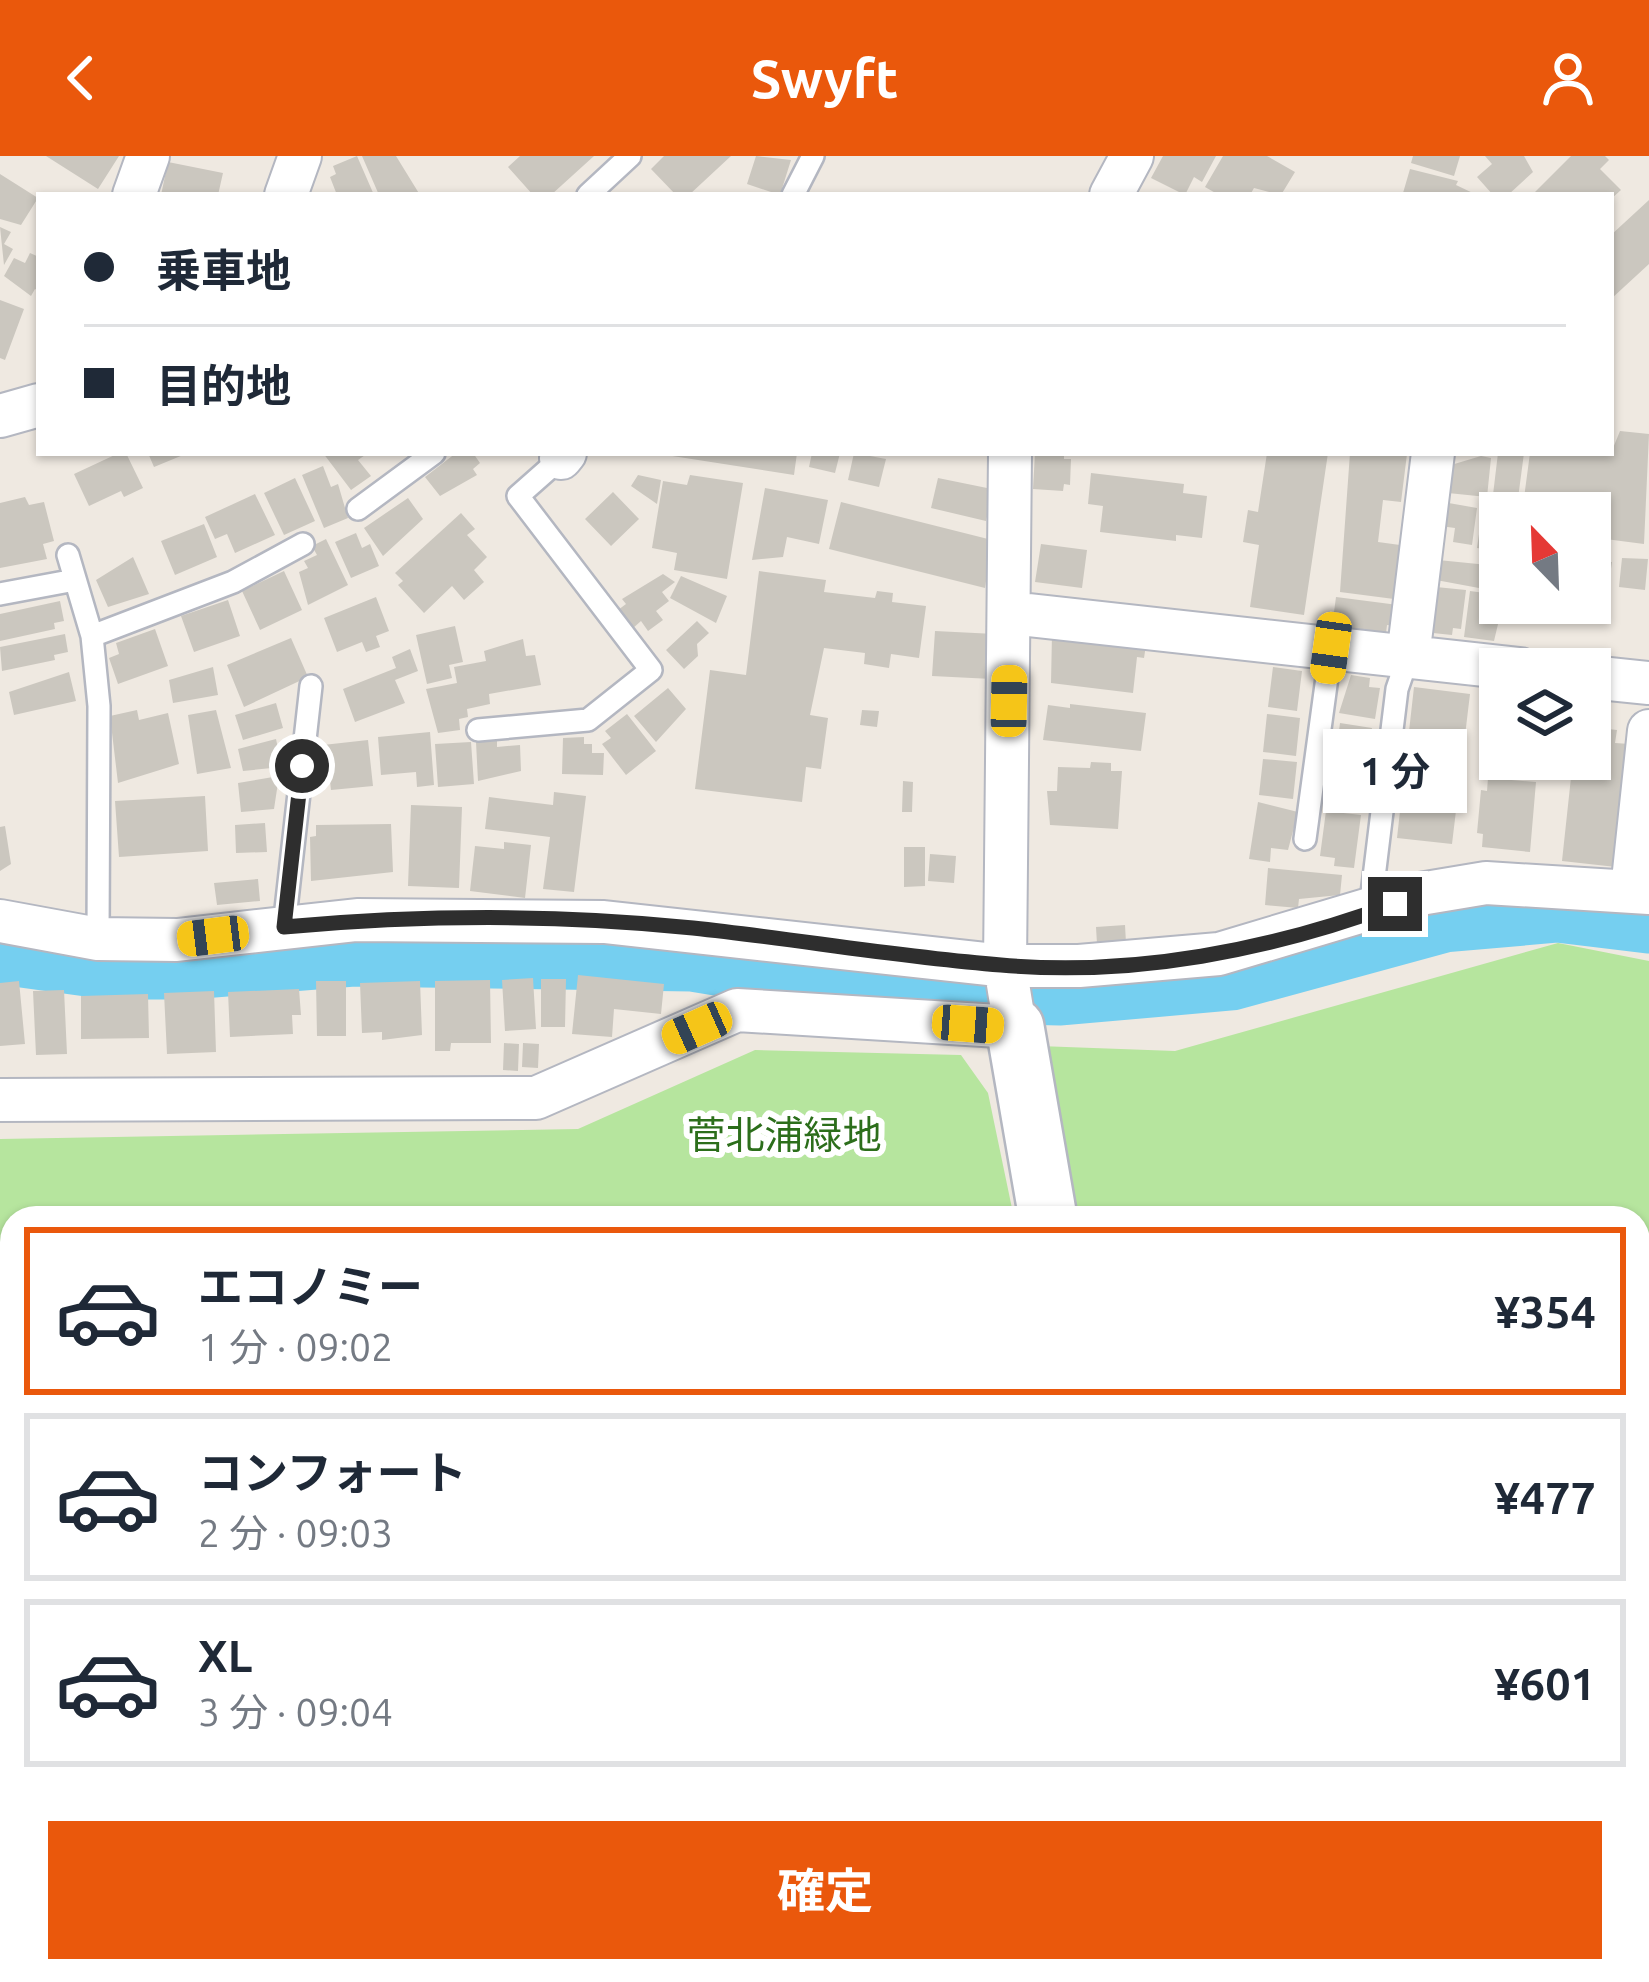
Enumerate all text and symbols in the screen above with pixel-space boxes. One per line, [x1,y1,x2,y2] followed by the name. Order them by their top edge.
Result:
[48,45,114,111] icon: back
[1535,45,1601,111] icon: person
[751,48,898,108] text: Swyft
[156,245,291,296] text: 乗車地
[156,360,291,411] text: 目的地
[1479,492,1611,624] north arrow
[1479,492,1611,780] map controls
[1308,610,1354,686] car
[1479,648,1611,780] button: layers
[990,665,1028,737] car
[1323,730,1467,814] callout: 1 分
[275,739,329,793] route start
[1360,749,1430,792] text: 1 分
[1368,877,1422,931] route end
[175,914,251,958] car
[657,997,737,1059] car
[931,1004,1005,1044] car
[686,1113,882,1156] park label: 菅北浦緑地
[54,1257,162,1365] icon: car
[198,1261,423,1312] text: エコノミー
[1494,1286,1596,1337] text: ¥354
[198,1325,393,1368] text: 1 分 · 09:02
[54,1443,162,1551] icon: car
[198,1447,467,1498] text: コンフォート
[1494,1472,1596,1523] text: ¥477
[198,1511,393,1554] text: 2 分 · 09:03
[54,1629,162,1737] icon: car
[198,1630,252,1681] text: XL
[1494,1658,1596,1709] text: ¥601
[198,1690,393,1733] text: 3 分 · 09:04
[48,1821,1602,1959] button: 確定

